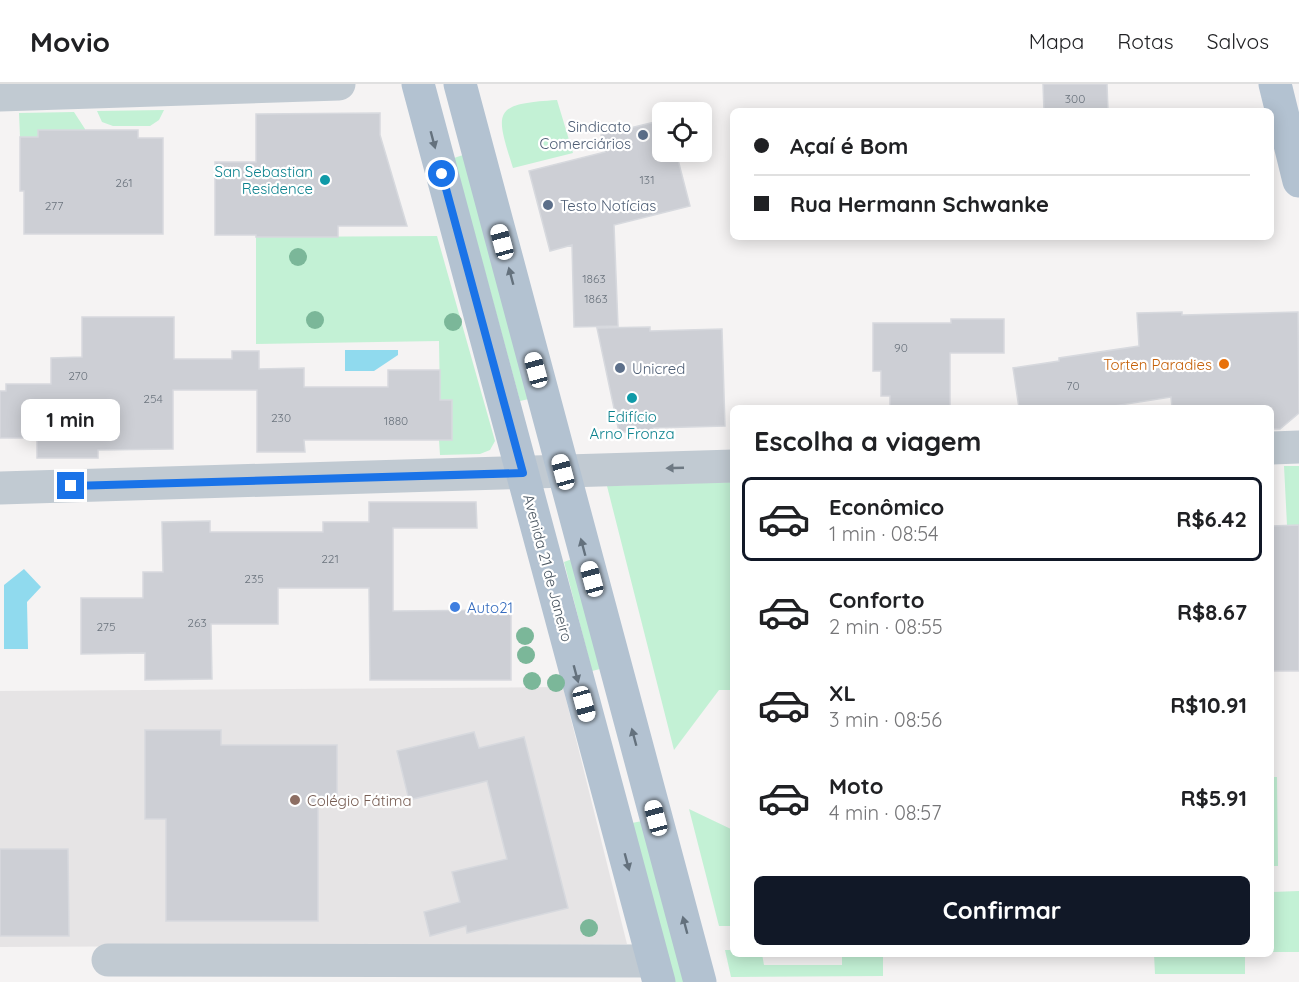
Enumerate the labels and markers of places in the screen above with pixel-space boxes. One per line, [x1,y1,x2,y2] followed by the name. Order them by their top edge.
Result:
[539,117,631,153] place label: Sindicato Comerciários
[636,128,650,142] marker: Sindicato Comerciários
[215,162,313,198] place label: San Sebastian Residence
[318,173,332,187] marker: San Sebastian Residence
[560,196,656,215] place label: Testo Notícias
[541,198,555,212] marker: Testo Notícias
[1103,355,1212,374] place label: Torten Paradies
[1217,357,1231,371] marker: Torten Paradies
[632,359,685,378] place label: Unicred
[613,361,627,375] marker: Unicred
[625,391,639,405] marker: Edifício Arno Fronza
[589,407,675,443] place label: Edifício Arno Fronza
[467,598,513,617] place label: Auto21
[448,600,462,614] marker: Auto21
[307,791,412,810] place label: Colégio Fátima
[288,793,302,807] marker: Colégio Fátima

